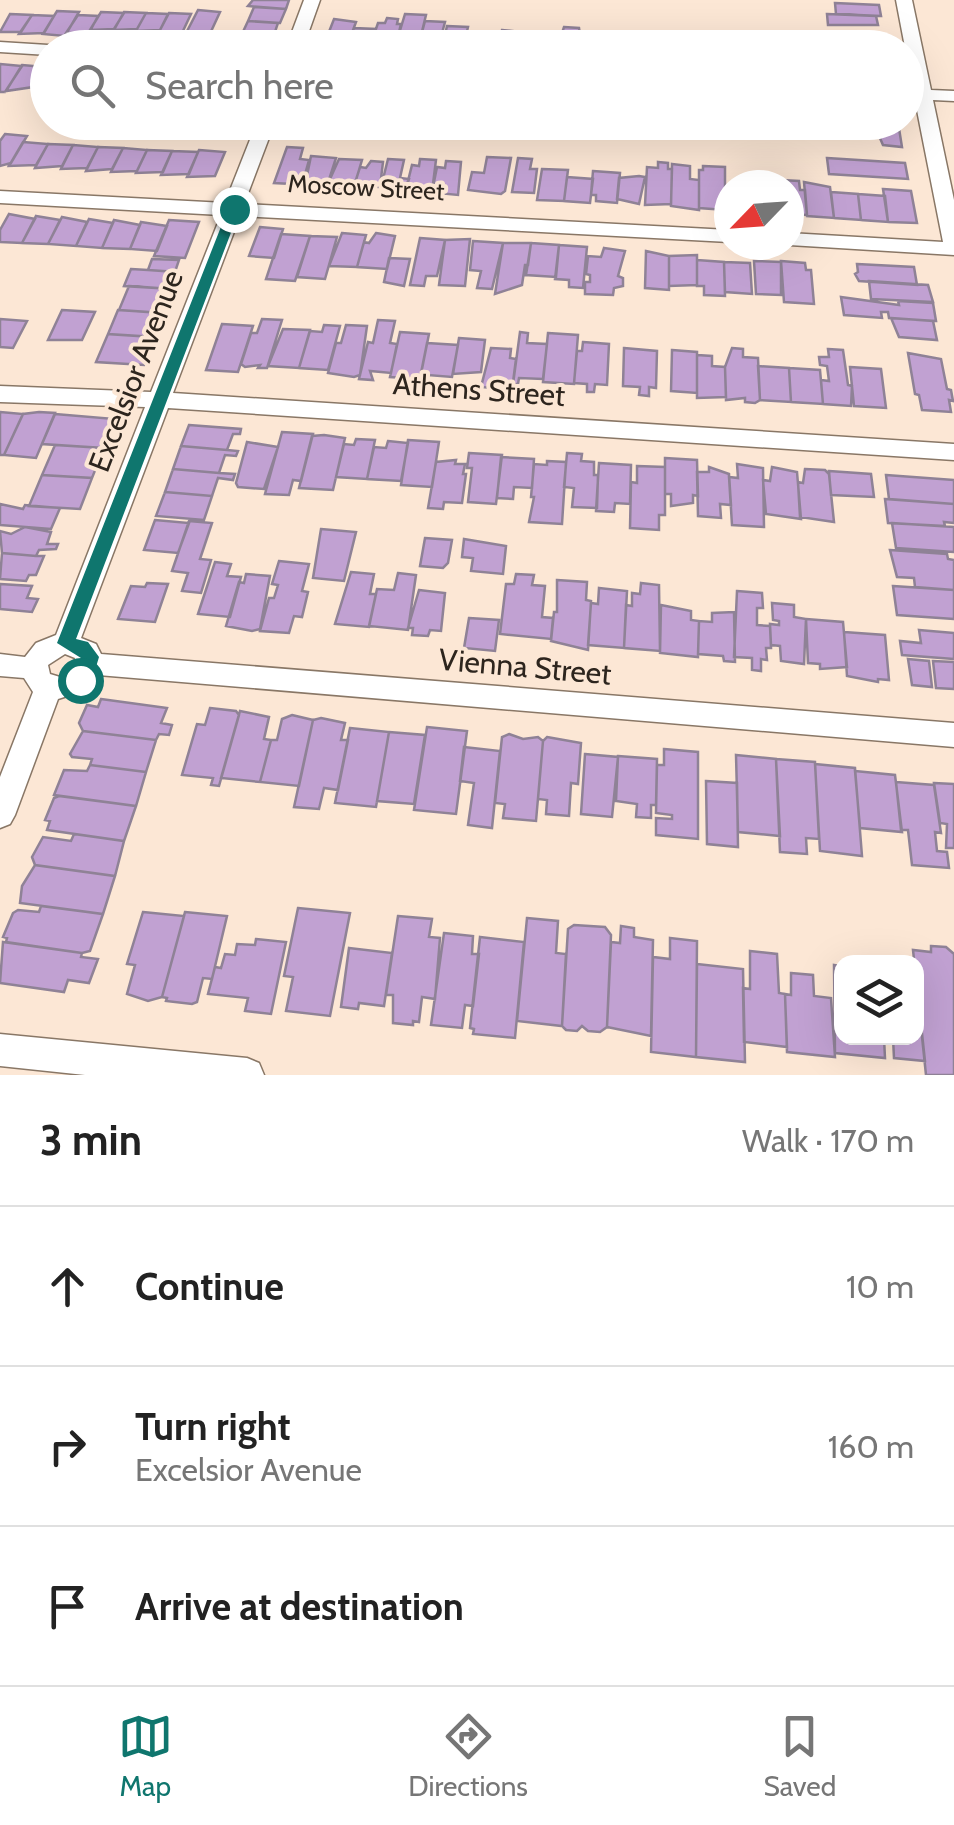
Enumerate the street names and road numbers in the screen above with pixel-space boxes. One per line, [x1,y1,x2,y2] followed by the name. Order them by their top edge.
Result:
[287,168,446,206] street label: Moscow Street
[80,265,191,477] street label: Excelsior Avenue
[392,365,566,414] street label: Athens Street
[437,641,613,692] street label: Vienna Street

